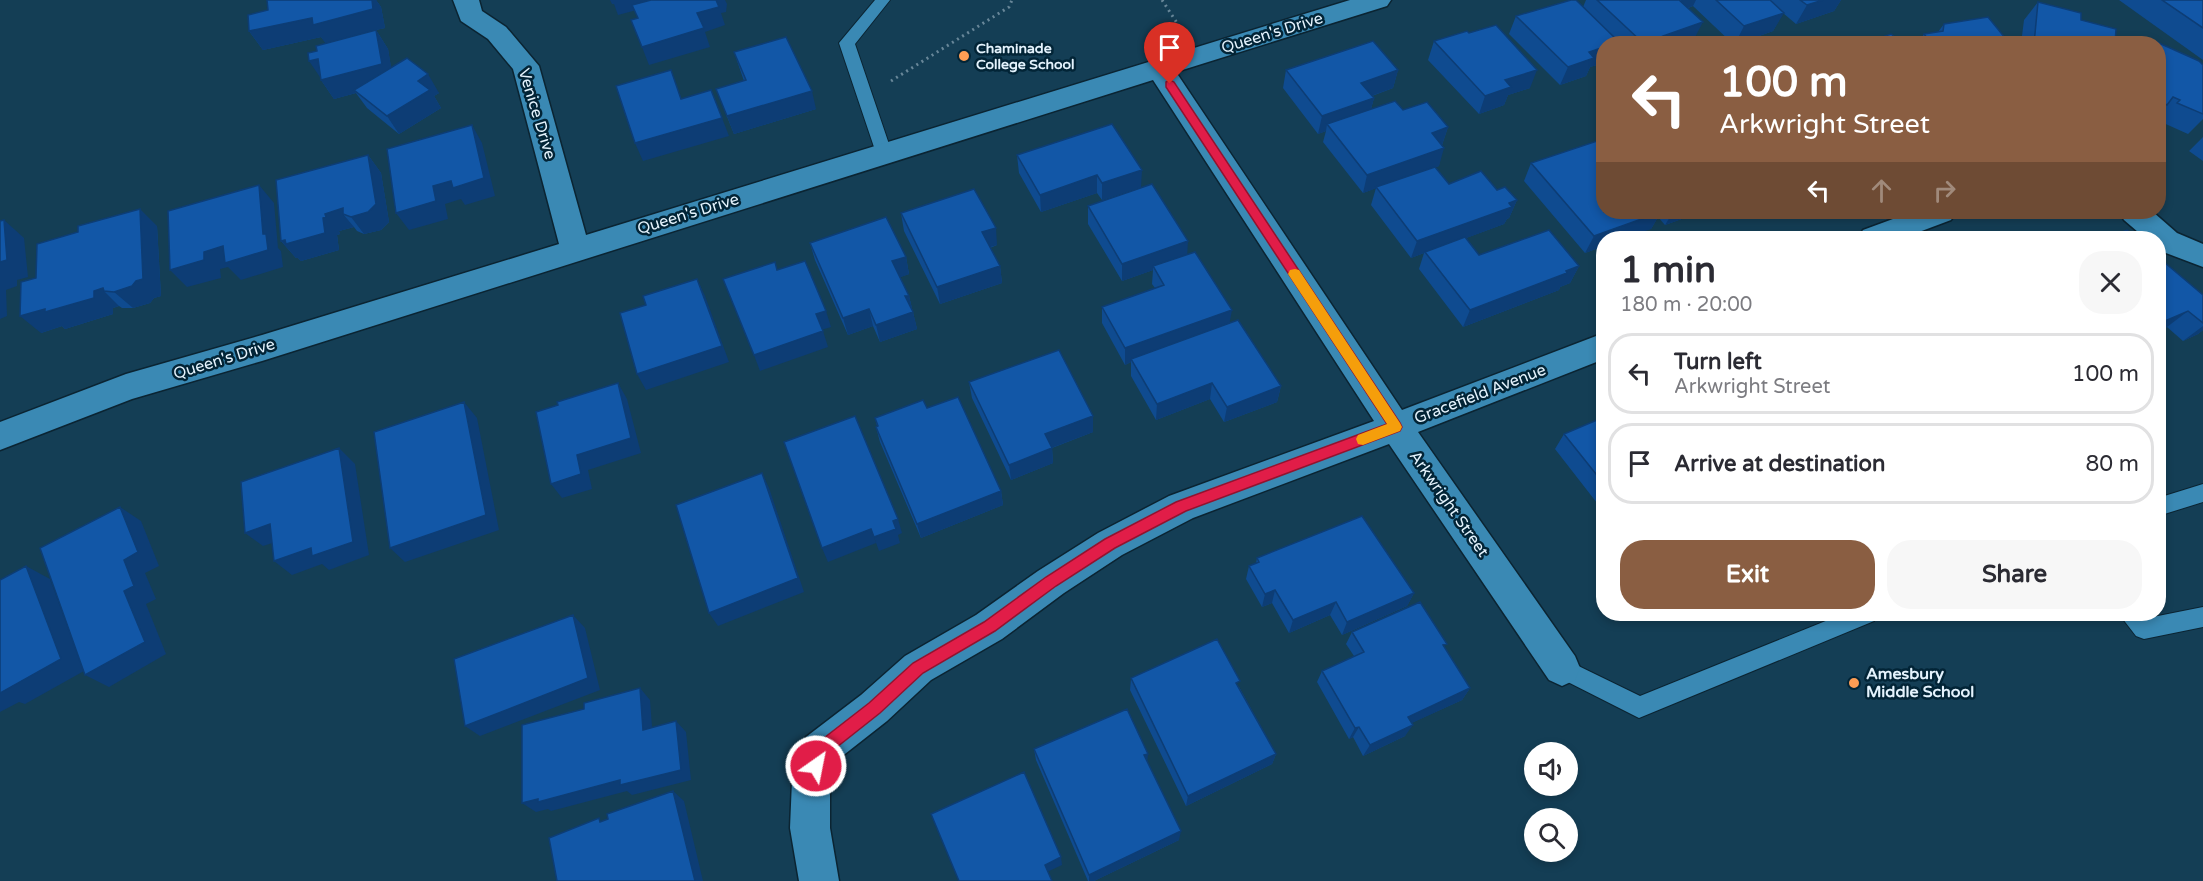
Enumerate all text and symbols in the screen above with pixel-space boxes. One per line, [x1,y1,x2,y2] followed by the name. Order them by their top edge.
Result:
[1219,8,1325,58] street label: Queen's Drive
[1144,22,1195,84] pin
[1153,31,1186,64] icon: arrive
[976,40,1074,73] place label: Chaminade College School
[957,49,971,63] marker: Chaminade College School
[1719,57,1848,108] text: 100 m
[1620,60,1698,138] icon: left
[514,66,560,162] street label: Venice Drive
[1719,108,1930,141] text: Arkwright Street
[1802,174,1835,207] icon: left
[1865,174,1898,207] icon: ahead
[1928,174,1961,207] icon: right
[635,189,741,239] street label: Queen's Drive
[1620,249,1716,292] text: 1 min
[2079,251,2142,314] button: close
[1620,293,1752,317] text: 180 m · 20:00
[171,334,277,384] street label: Queen's Drive
[1674,349,1762,375] text: Turn left
[1623,357,1656,390] icon: left
[1411,360,1549,428] street label: Gracefield Avenue
[2072,361,2139,387] text: 100 m
[1674,375,1830,399] text: Arkwright Street
[1405,447,1493,561] street label: Arkwright Street
[1623,447,1656,480] icon: arrive
[1674,451,1885,477] text: Arrive at destination
[2085,451,2139,477] text: 80 m
[1620,540,1875,609] button: Exit
[1887,540,2142,609] button: Share
[1866,664,1974,702] place label: Amesbury Middle School
[1847,676,1861,690] marker: Amesbury Middle School
[784,734,848,798] position arrow
[1524,742,1578,862] map controls
[1524,742,1578,796] button: sound
[1524,808,1578,862] button: search

